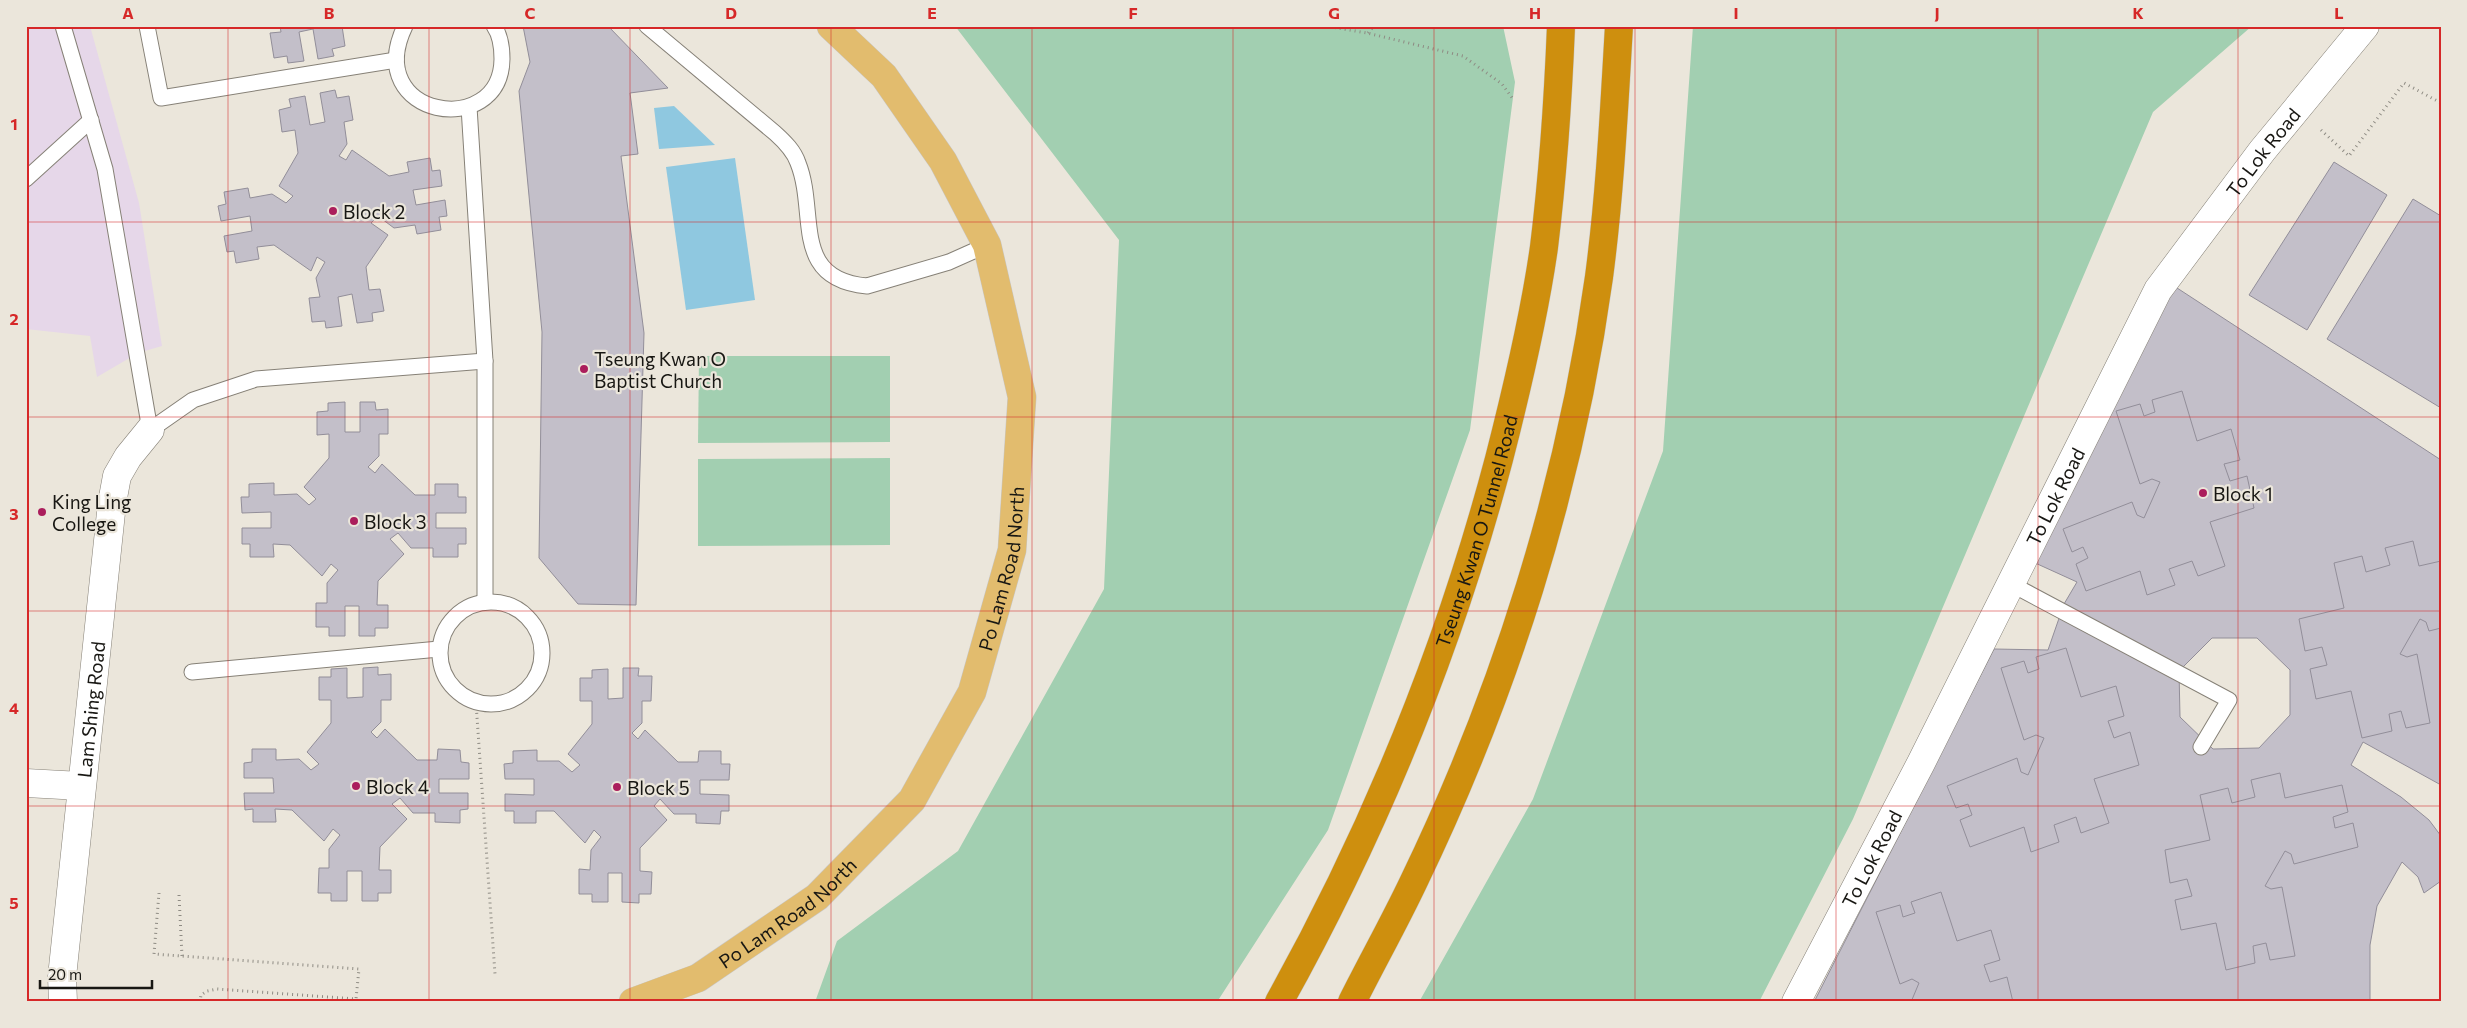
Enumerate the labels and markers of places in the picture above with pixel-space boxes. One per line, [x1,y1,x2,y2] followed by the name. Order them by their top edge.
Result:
[343,200,405,223] place label: Block 2
[327,205,339,217] marker: Block 2
[594,347,726,392] place label: Tseung Kwan O Baptist Church
[578,363,590,375] marker: Tseung Kwan O Baptist Church
[2213,482,2273,505] place label: Block 1
[2197,487,2209,499] marker: Block 1
[52,490,131,535] place label: King Ling College
[36,506,48,518] marker: King Ling College
[364,510,427,533] place label: Block 3
[348,515,360,527] marker: Block 3
[366,775,429,798] place label: Block 4
[627,776,690,799] place label: Block 5
[350,780,362,792] marker: Block 4
[611,781,623,793] marker: Block 5

